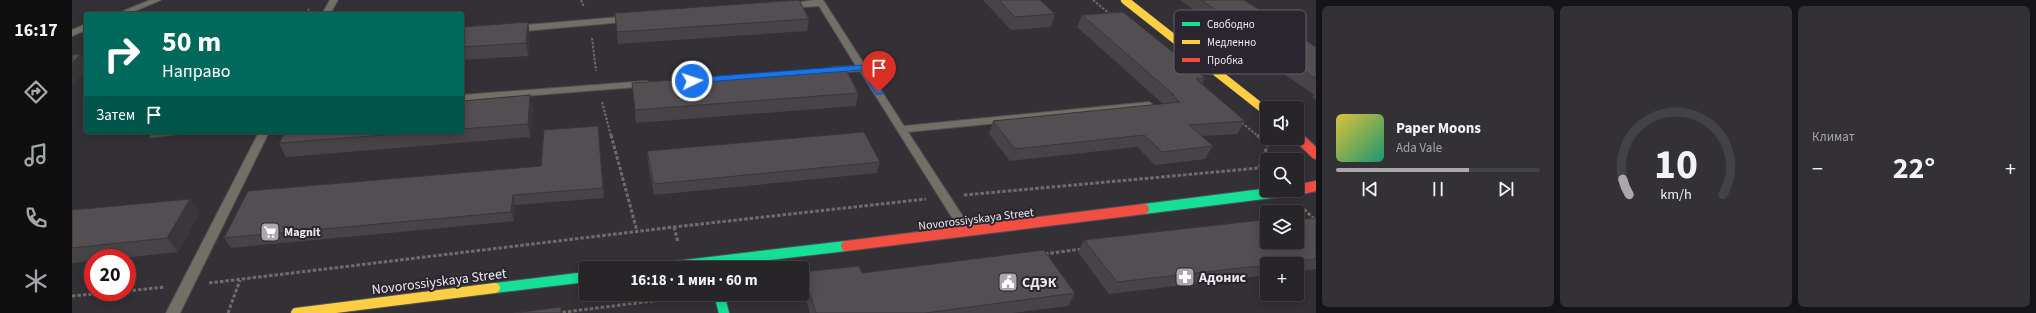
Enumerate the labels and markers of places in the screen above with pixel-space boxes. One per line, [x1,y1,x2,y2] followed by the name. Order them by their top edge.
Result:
[862,51,896,92] pin
[259,221,281,243] supermarket icon: Magnit
[284,224,321,241] place label: Magnit
[1174,266,1196,288] pharmacy icon: Адонис
[1198,268,1247,288] place label: Адонис
[997,271,1019,293] public building icon: СДЭК
[1022,273,1057,293] place label: СДЭК

